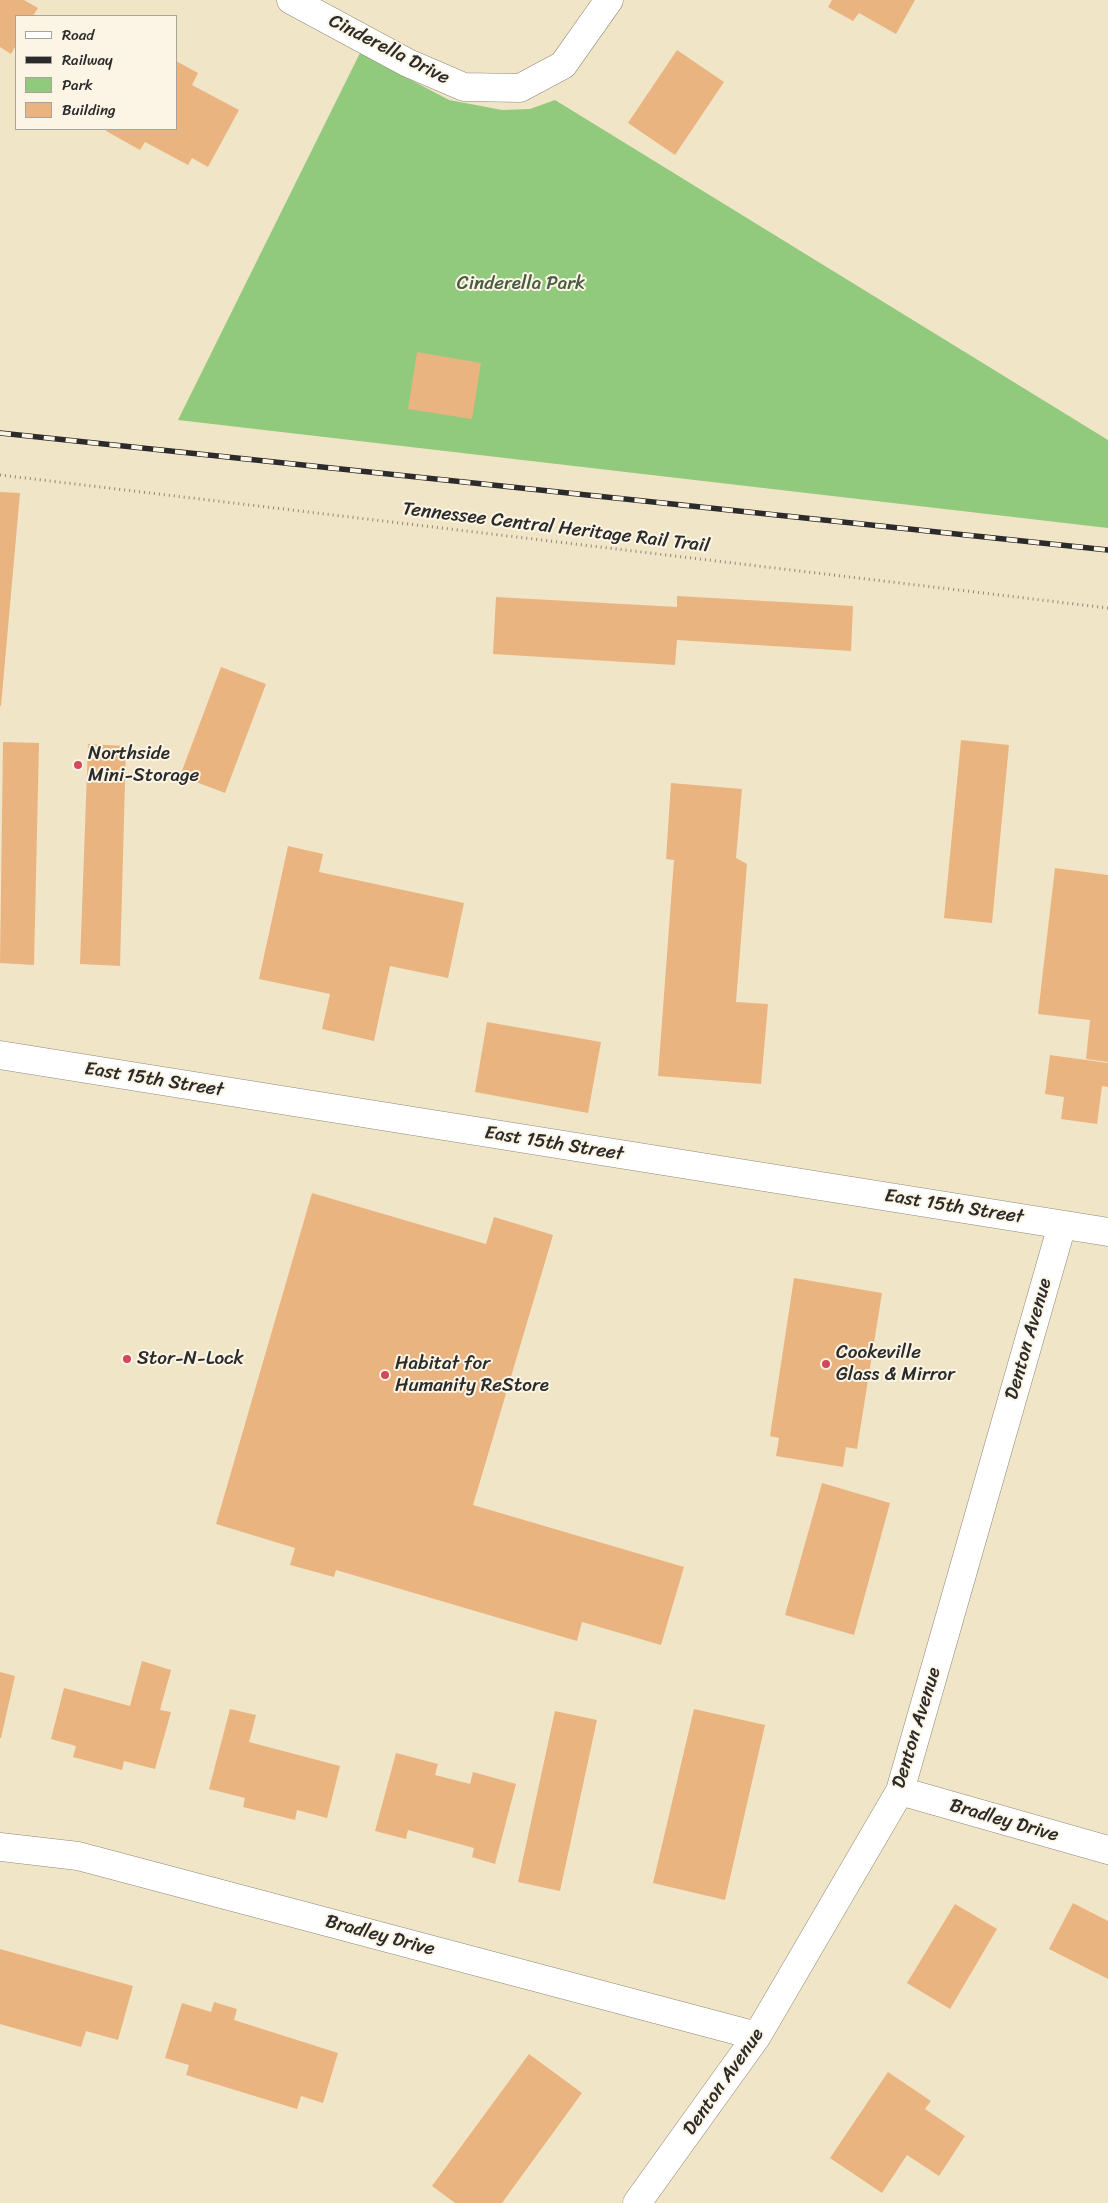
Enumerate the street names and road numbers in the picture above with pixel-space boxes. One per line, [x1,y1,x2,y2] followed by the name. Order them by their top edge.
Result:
[325,10,453,90] street label: Cinderella Drive
[401,498,711,558] street label: Tennessee Central Heritage Rail Trail
[83,1058,225,1102] street label: East 15th Street
[483,1122,625,1166] street label: East 15th Street
[883,1185,1025,1229] street label: East 15th Street
[1001,1276,1057,1402] street label: Denton Avenue
[888,1665,946,1791] street label: Denton Avenue
[947,1795,1061,1847] street label: Bradley Drive
[323,1910,437,1962] street label: Bradley Drive
[679,2024,769,2140] street label: Denton Avenue

